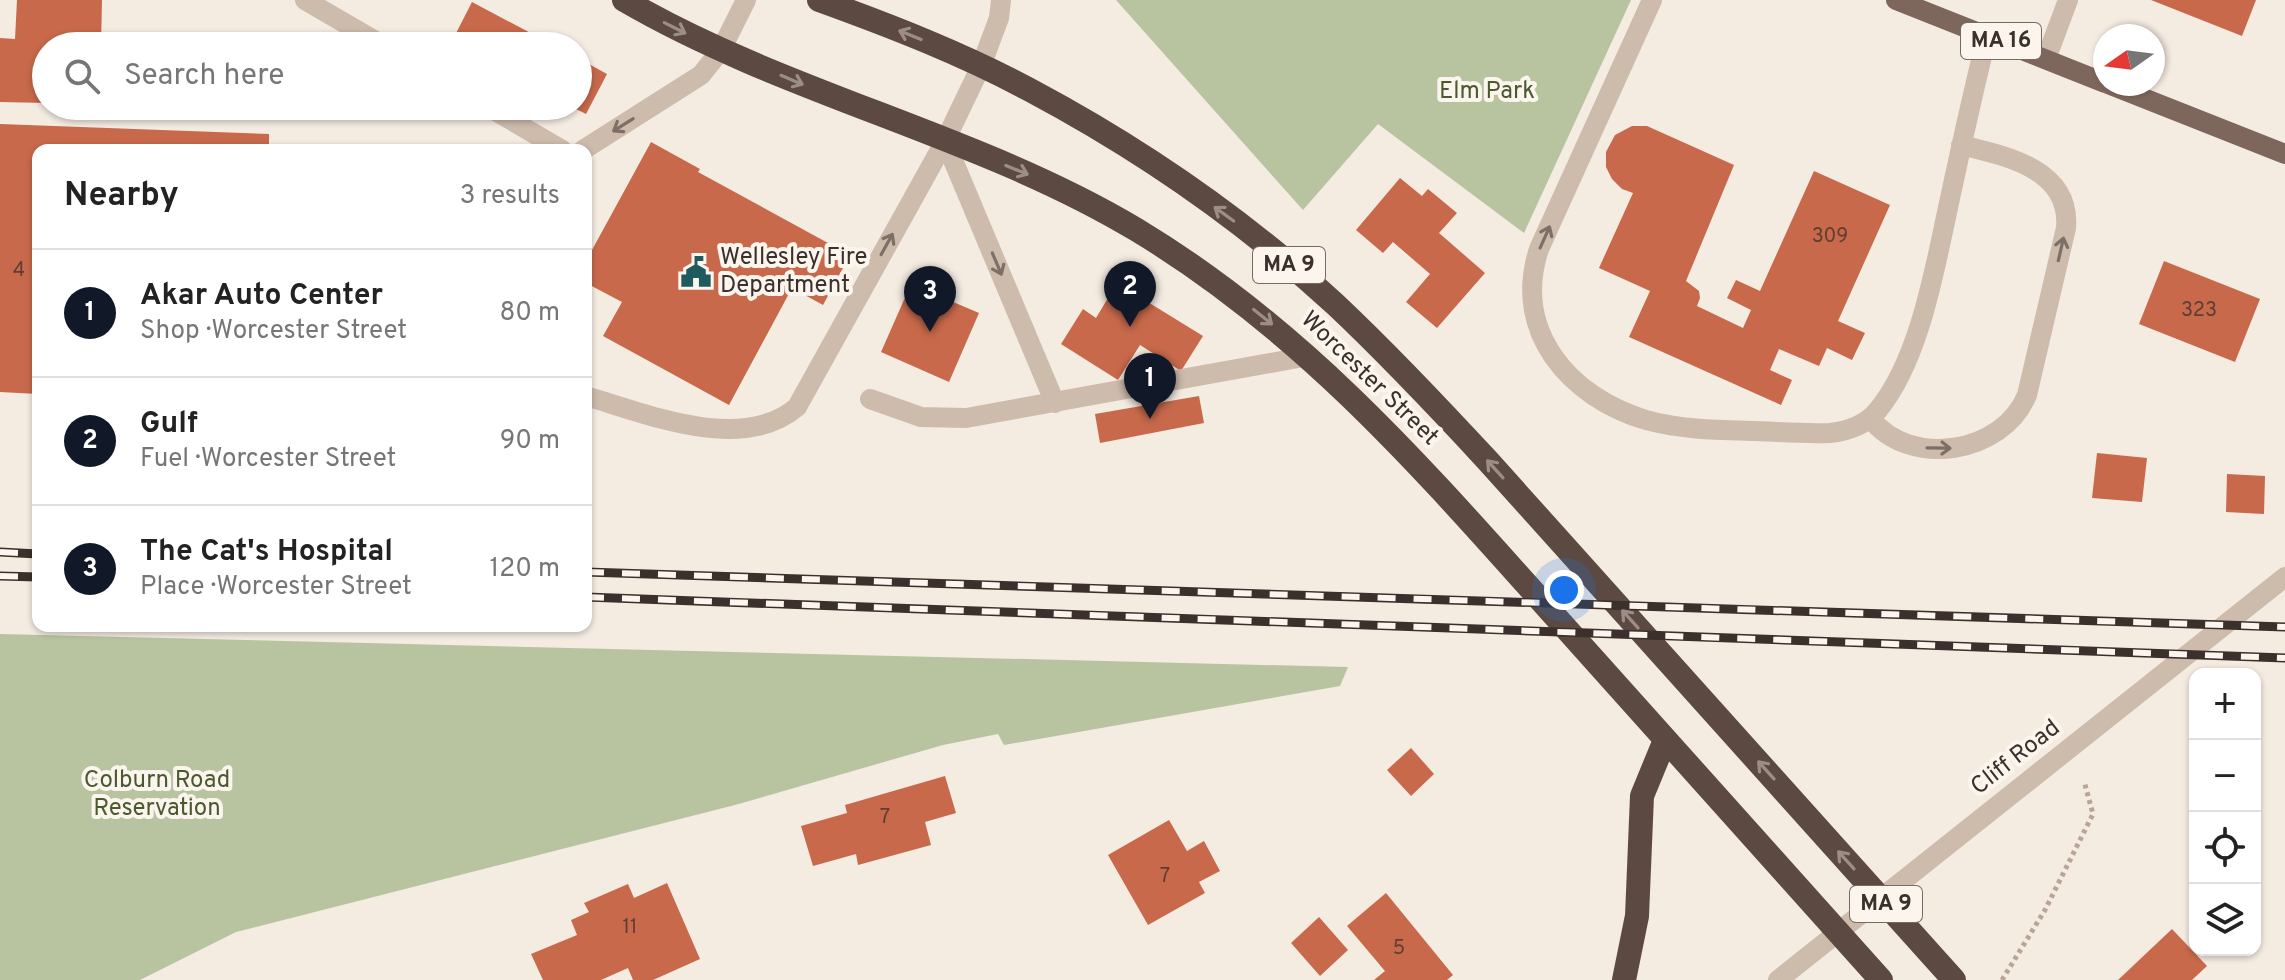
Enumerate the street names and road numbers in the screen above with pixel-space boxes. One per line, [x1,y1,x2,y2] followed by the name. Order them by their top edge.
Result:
[1961,23,2041,59] road number: MA 16
[1253,247,1325,283] road number: MA 9
[1294,305,1444,453] street label: Worcester Street
[1965,714,2067,802] street label: Cliff Road
[1850,886,1922,922] road number: MA 9

